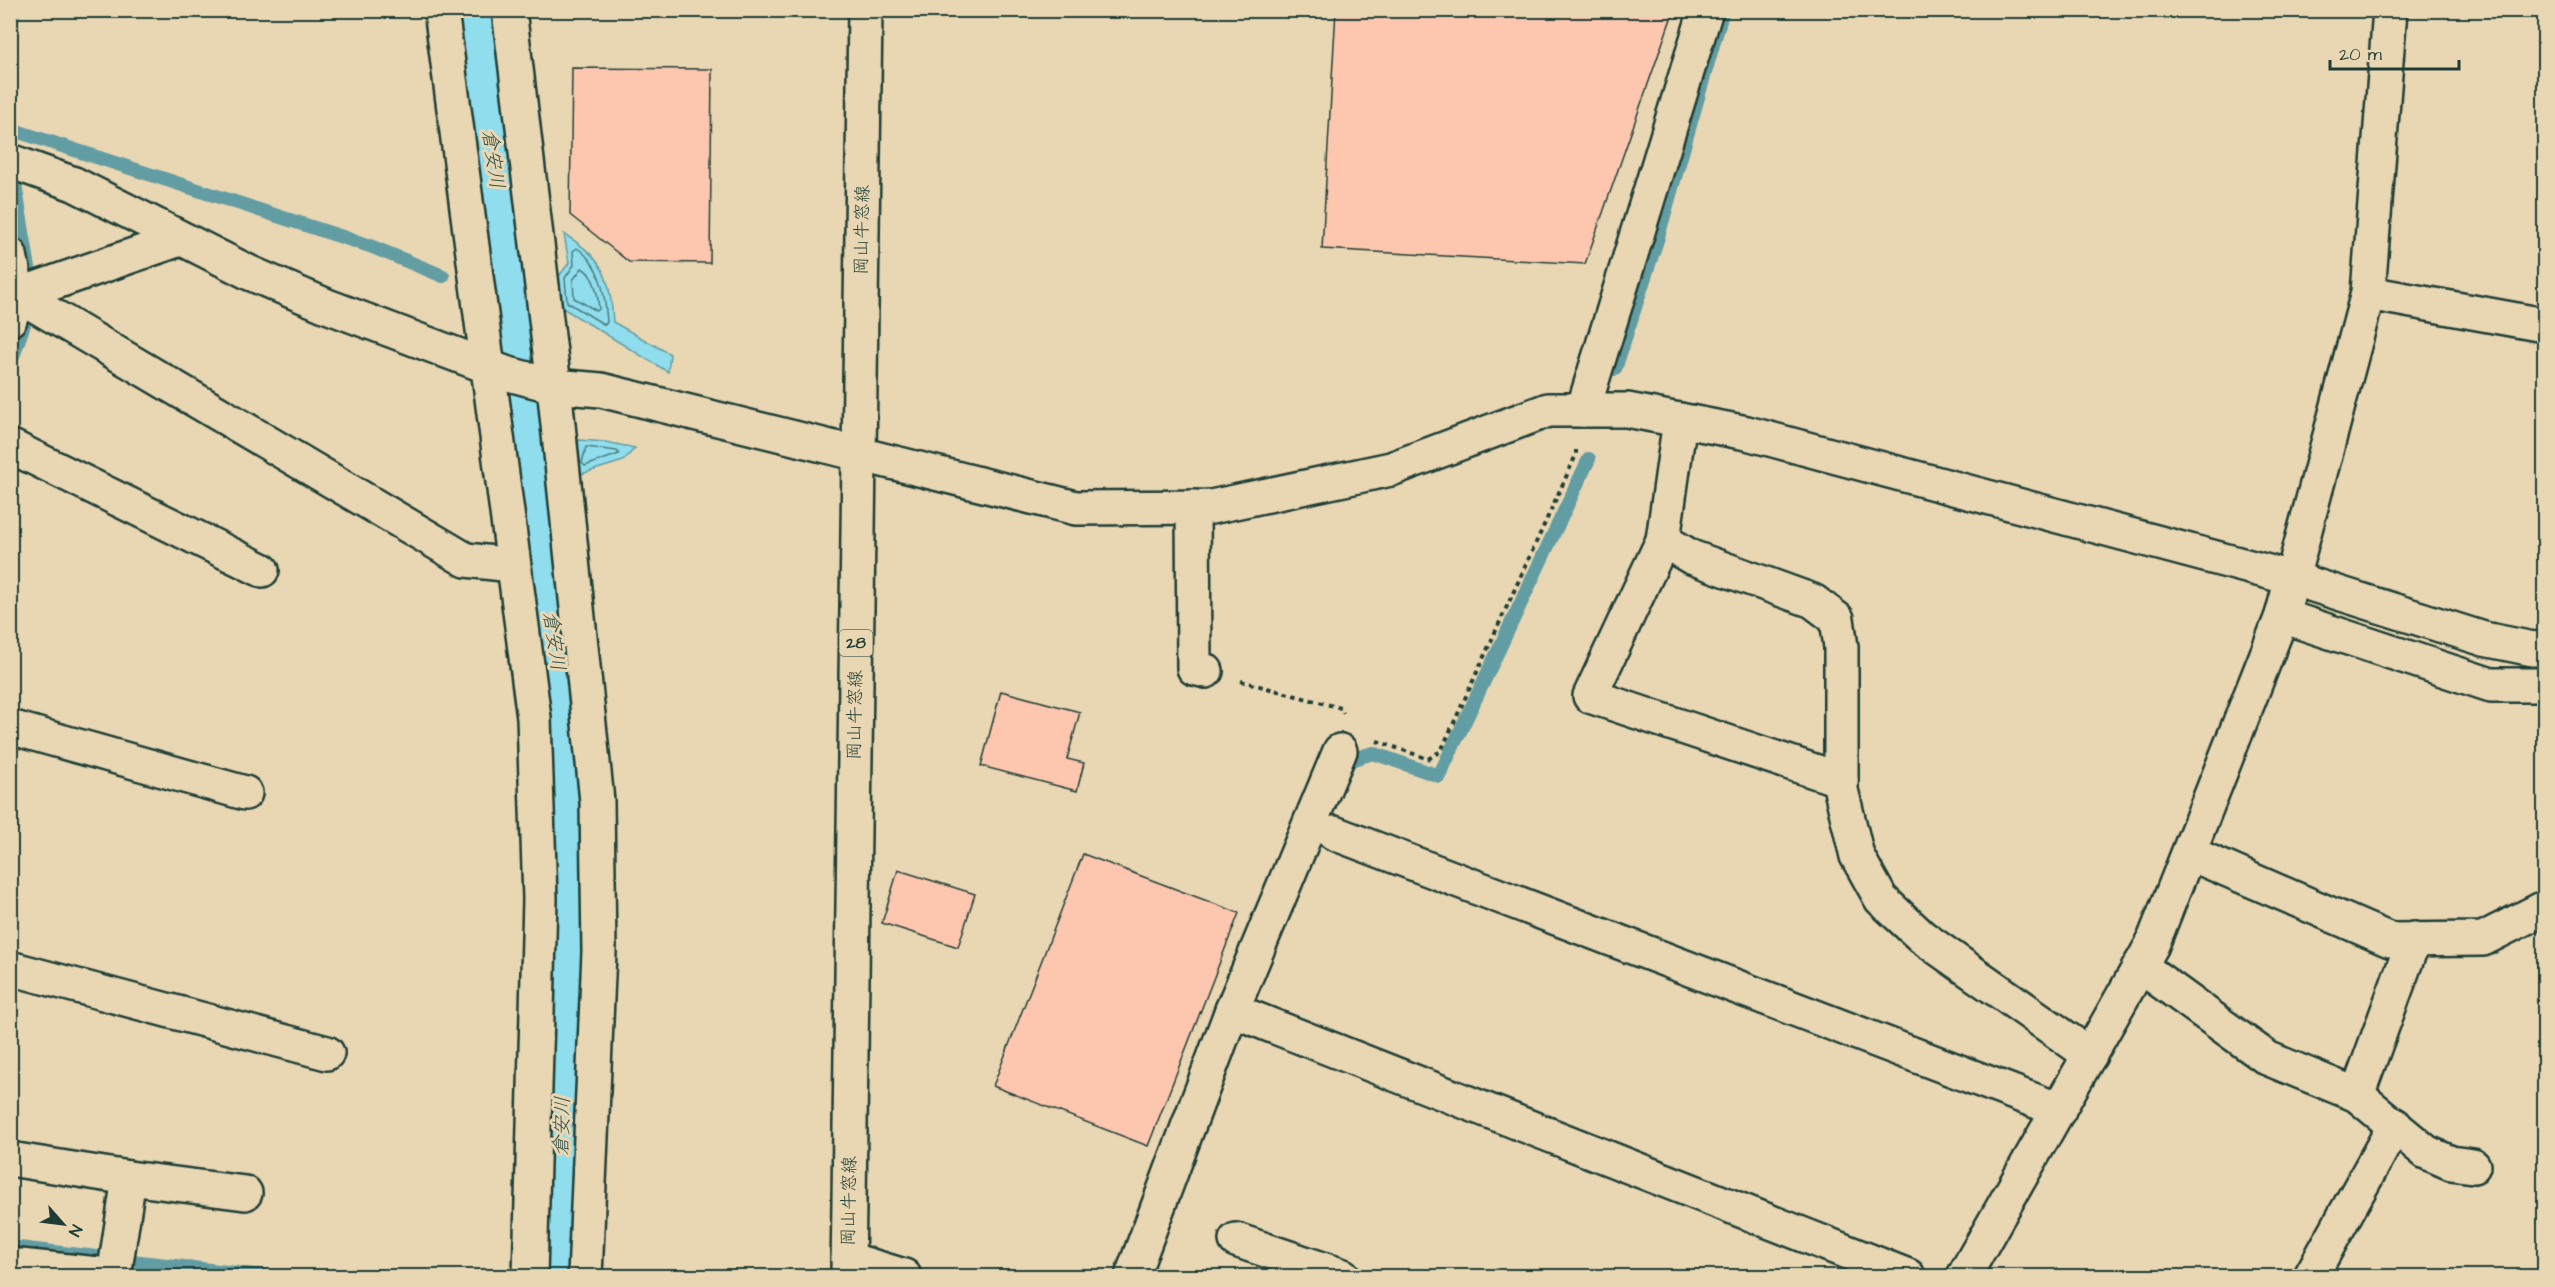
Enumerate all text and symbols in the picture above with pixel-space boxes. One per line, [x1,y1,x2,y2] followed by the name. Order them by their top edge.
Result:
[2330,33,2459,71] scale bar
[2339,42,2382,67] text: 20 m
[475,127,511,191] water label: 倉安川
[849,185,875,275] street label: 岡山牛窓線
[536,609,572,673] water label: 倉安川
[840,630,872,656] road number: 28
[842,670,868,760] street label: 岡山牛窓線
[547,1096,577,1156] water label: 倉安川
[836,1156,862,1246] street label: 岡山牛窓線
[33,1194,93,1254] north arrow
[63,1221,87,1240] text: N

